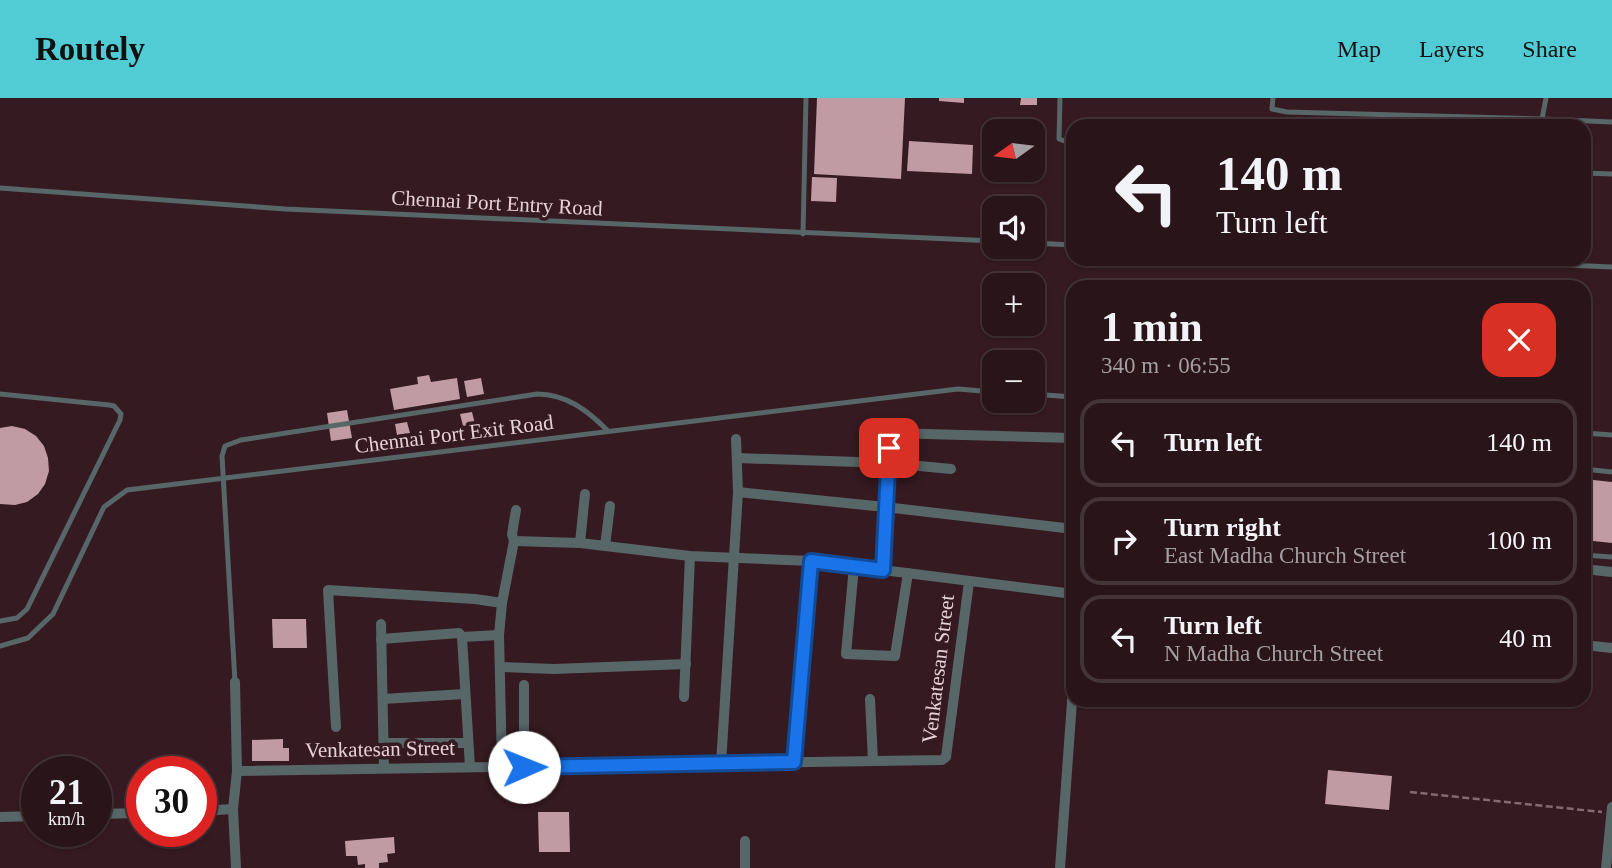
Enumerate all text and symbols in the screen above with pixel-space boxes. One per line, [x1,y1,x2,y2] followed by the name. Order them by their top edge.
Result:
[35,31,145,67] text: Routely
[1337,36,1381,62] text: Map
[1419,36,1484,62] text: Layers
[1522,36,1577,62] text: Share
[982,119,1045,182] north arrow
[982,119,1045,413] map controls
[1216,146,1343,201] text: 140 m
[1101,147,1192,238] icon: left
[391,185,604,221] street label: Chennai Port Entry Road
[982,196,1045,259] button: sound
[1216,204,1328,240] text: Turn left
[982,273,1045,336] button: +
[1482,303,1556,377] button: close
[1101,304,1203,350] text: 1 min
[982,350,1045,413] button: −
[1101,353,1231,378] text: 340 m · 06:55
[353,410,555,458] street label: Chennai Port Exit Road
[859,418,919,478] pin
[1105,424,1143,462] icon: left
[1164,428,1262,457] text: Turn left
[1486,428,1552,457] text: 140 m
[870,429,908,467] icon: arrive
[1164,513,1281,542] text: Turn right
[1105,522,1143,560] icon: right
[1486,526,1552,555] text: 100 m
[1164,543,1406,568] text: East Madha Church Street
[917,593,959,745] street label: Venkatesan Street
[1164,611,1262,640] text: Turn left
[1105,620,1143,658] icon: left
[1499,624,1552,653] text: 40 m
[1164,641,1383,666] text: N Madha Church Street
[487,730,561,804] position arrow
[305,736,455,762] street label: Venkatesan Street
[126,756,217,847] speed limit sign: 30
[49,773,84,812] text: 21
[48,809,85,829] text: km/h

